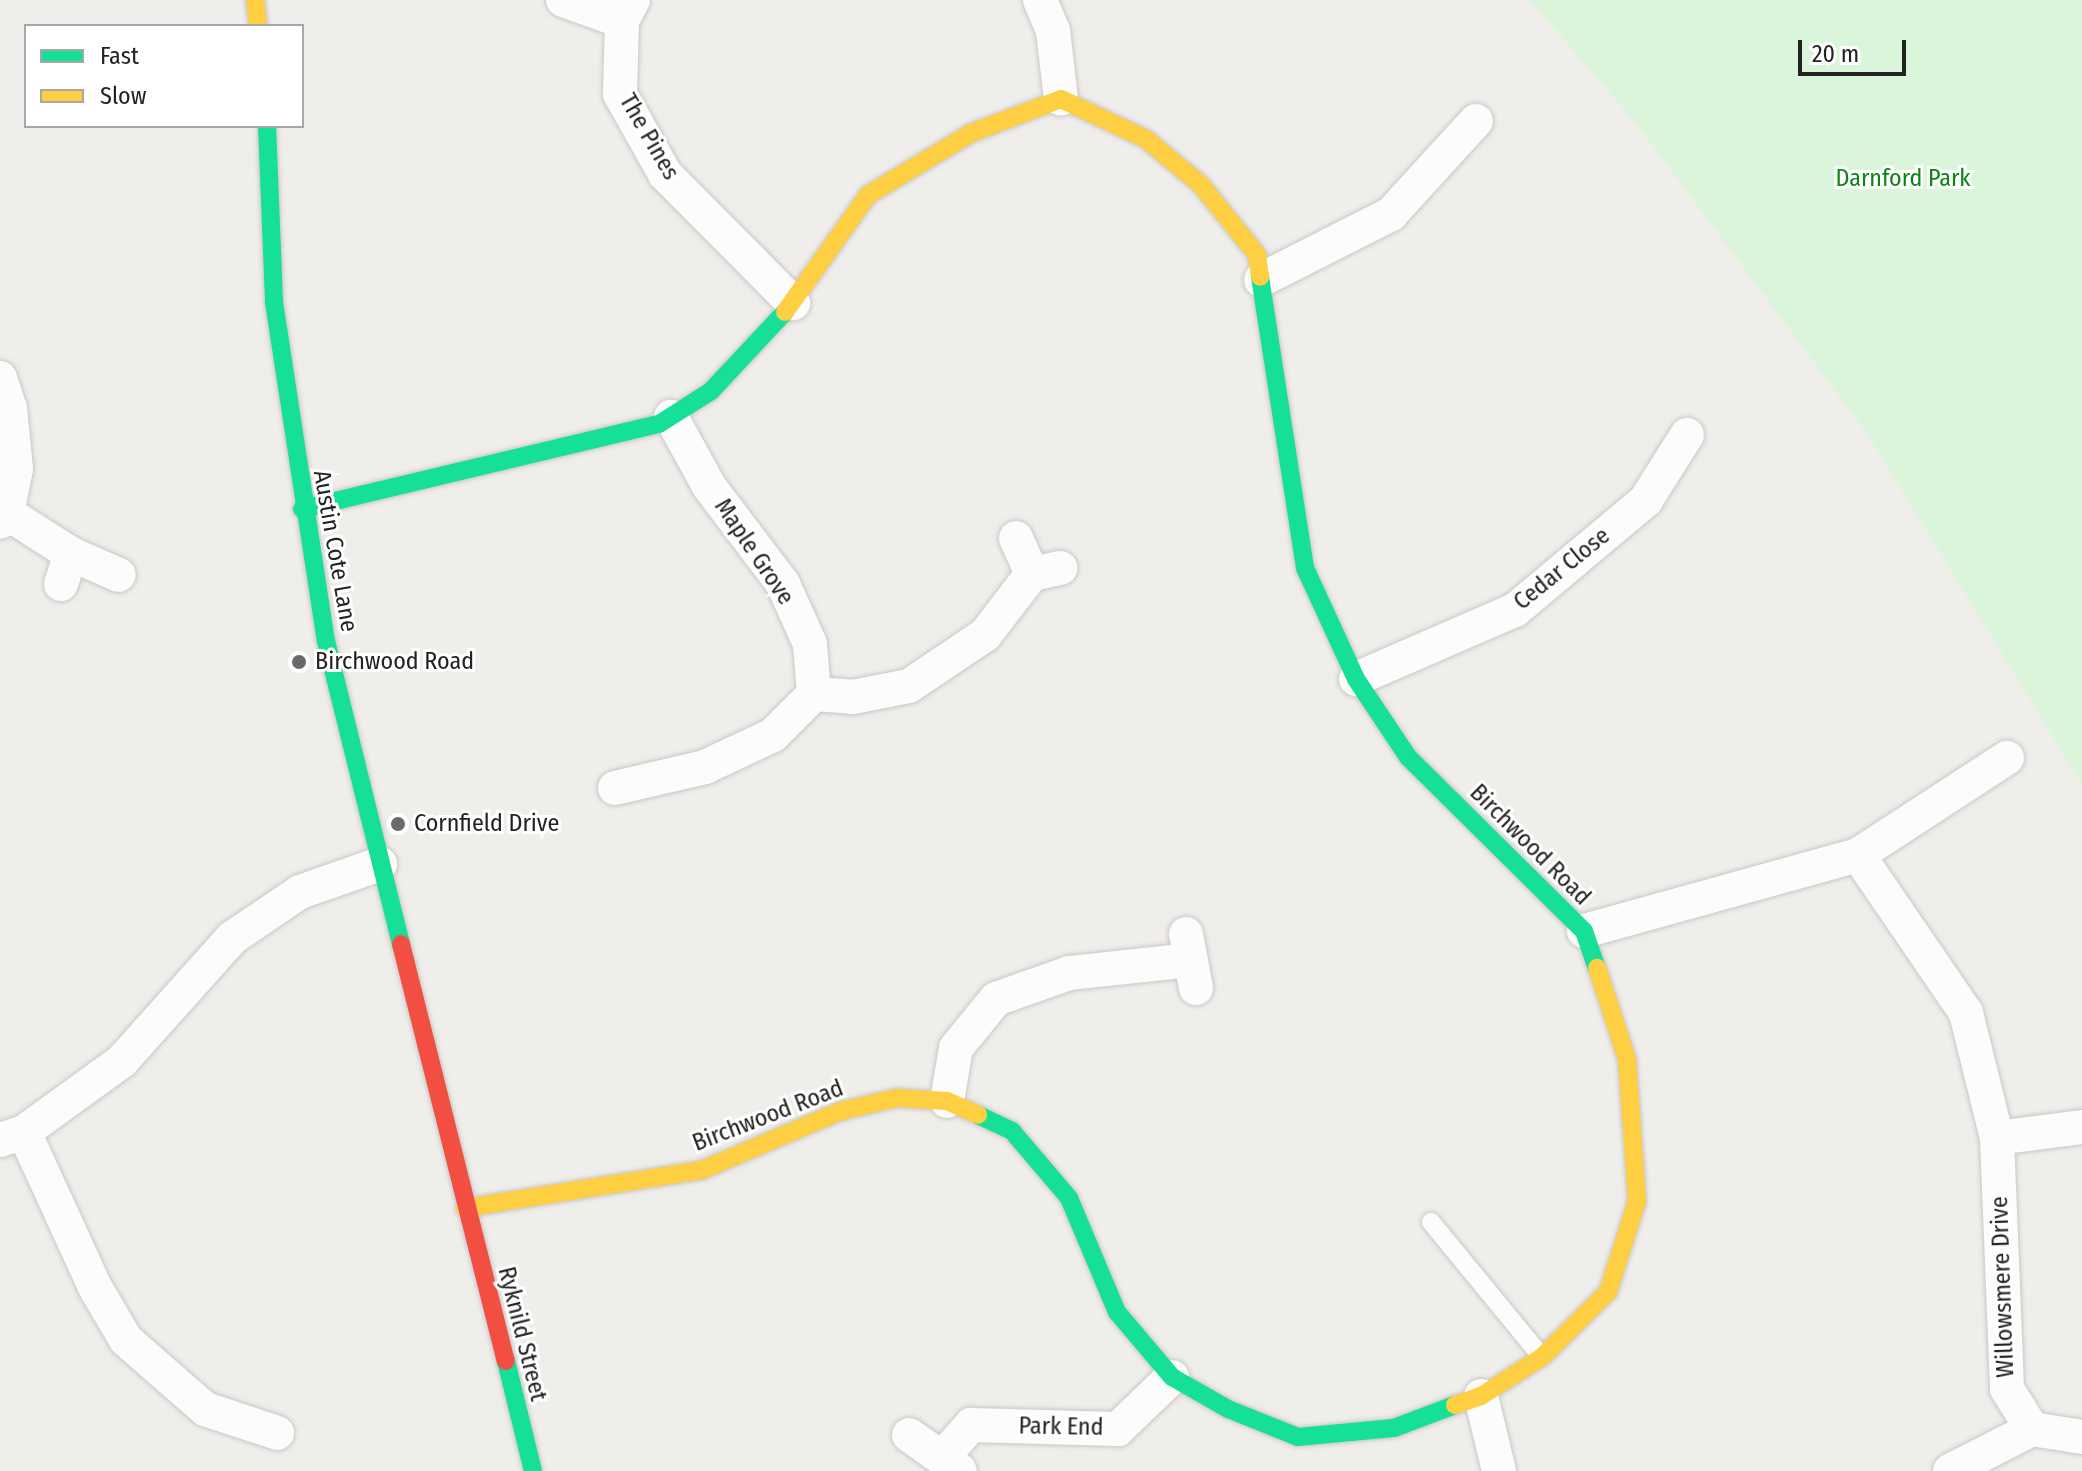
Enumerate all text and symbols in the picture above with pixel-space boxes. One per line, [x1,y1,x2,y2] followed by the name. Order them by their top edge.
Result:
[24,24,304,128] legend
[1802,24,1910,74] scale bar
[1812,40,1859,68] text: 20 m
[100,42,139,70] text: Fast
[100,82,146,110] text: Slow
[613,89,685,185] street label: The Pines
[1835,165,1971,193] park label: Darnford Park
[307,468,363,634] street label: Austin Cote Lane
[708,493,800,611] street label: Maple Grove
[1508,522,1616,616] street label: Cedar Close
[315,648,474,676] place label: Birchwood Road
[290,653,308,671] marker: Birchwood Road
[1464,779,1596,911] street label: Birchwood Road
[414,810,559,838] place label: Cornfield Drive
[389,815,407,833] marker: Cornfield Drive
[689,1074,847,1158] street label: Birchwood Road
[1985,1196,2021,1378] street label: Willowsmere Drive
[491,1264,553,1404] street label: Ryknild Street
[1018,1412,1104,1442] street label: Park End

